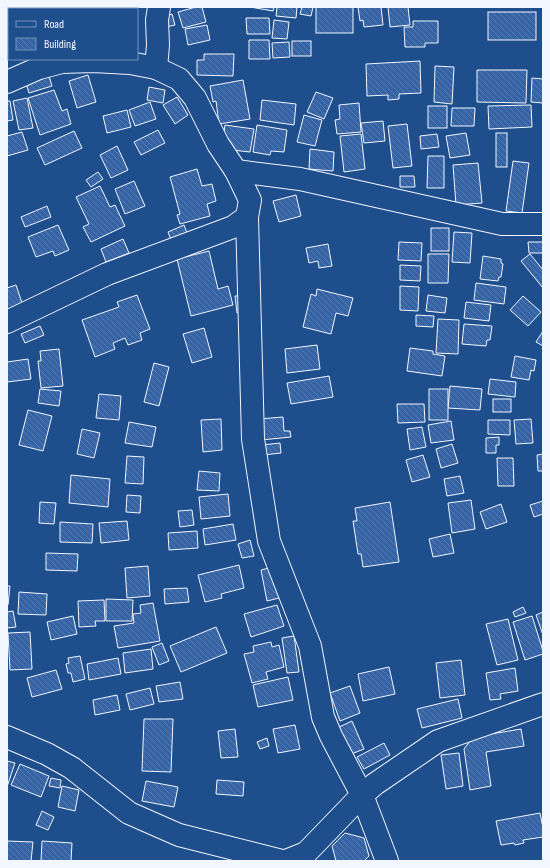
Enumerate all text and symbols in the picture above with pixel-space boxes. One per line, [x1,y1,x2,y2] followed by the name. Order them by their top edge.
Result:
[8,8,138,60] legend
[44,17,64,32] text: Road
[44,37,76,52] text: Building

